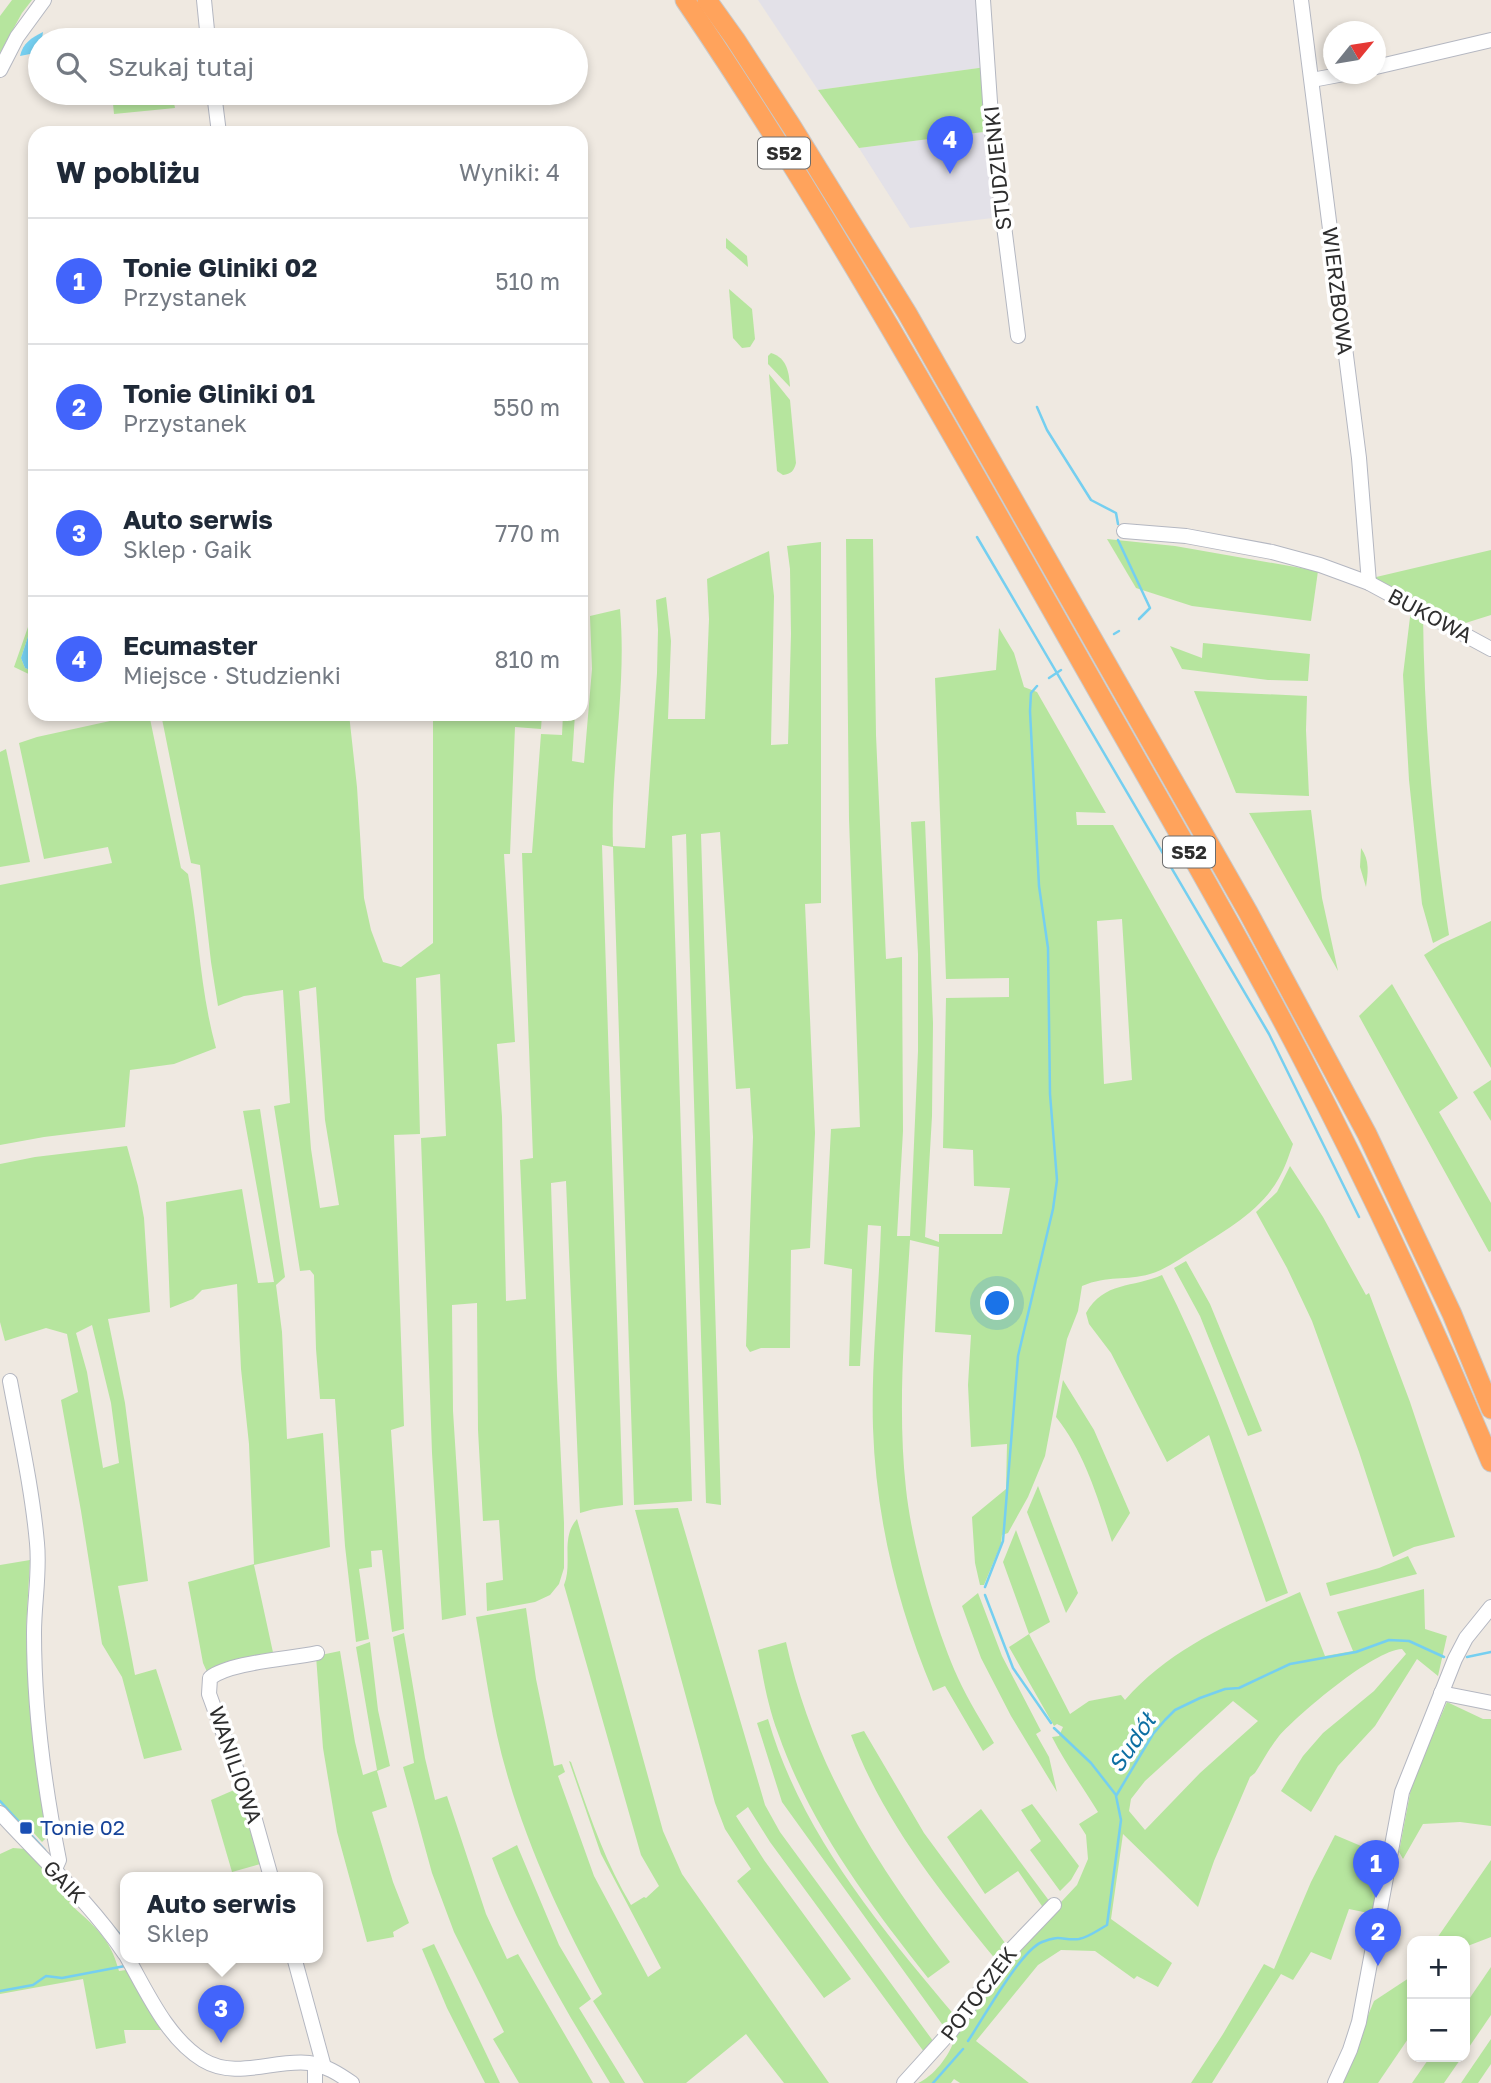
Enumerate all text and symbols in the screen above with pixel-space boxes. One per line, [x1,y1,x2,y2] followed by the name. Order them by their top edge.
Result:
[1323,21,1386,84] north arrow
[28,28,588,105] search box
[52,48,90,86] icon: search
[108,51,254,82] text: Szukaj tutaj
[978,105,1016,232] street label: STUDZIENKI
[927,116,973,174] pin: 4
[758,138,810,168] road number: S52
[56,154,200,190] text: W pobliżu
[459,158,560,186] text: Wyniki: 4
[1317,225,1359,356] street label: WIERZBOWA
[123,252,317,283] text: Tonie Gliniki 02
[73,267,85,295] text: 1
[495,267,560,295] text: 510 m
[123,283,247,311] text: Przystanek
[123,378,315,409] text: Tonie Gliniki 01
[72,393,86,421] text: 2
[493,393,560,421] text: 550 m
[123,409,247,437] text: Przystanek
[123,504,273,535] text: Auto serwis
[72,519,86,547] text: 3
[495,519,560,547] text: 770 m
[123,535,252,563] text: Sklep · Gaik
[1384,582,1477,648] street label: BUKOWA
[123,630,258,661] text: Ecumaster
[72,645,86,673] text: 4
[494,645,560,673] text: 810 m
[123,661,341,689] text: Miejsce · Studzienki
[1163,836,1215,867] road number: S52
[980,1286,1014,1320] your location
[204,1703,268,1827] street label: WANILIOWA
[1101,1705,1163,1777] water label: Sudół
[40,1814,125,1840] place label: Tonie 02
[18,1820,34,1836] marker: Tonie 02
[1353,1840,1399,1898] pin: 1
[38,1854,91,1908] street label: GAIK
[120,1872,323,1963] popup
[147,1888,296,1919] text: Auto serwis
[1355,1908,1401,1966] pin: 2
[147,1919,209,1947] text: Sklep
[1407,1936,1470,2062] map controls
[1407,1936,1470,1999] button: +
[934,1941,1022,2046] street label: POTOCZEK
[198,1985,244,2043] pin: 3
[1407,1999,1470,2062] button: −

